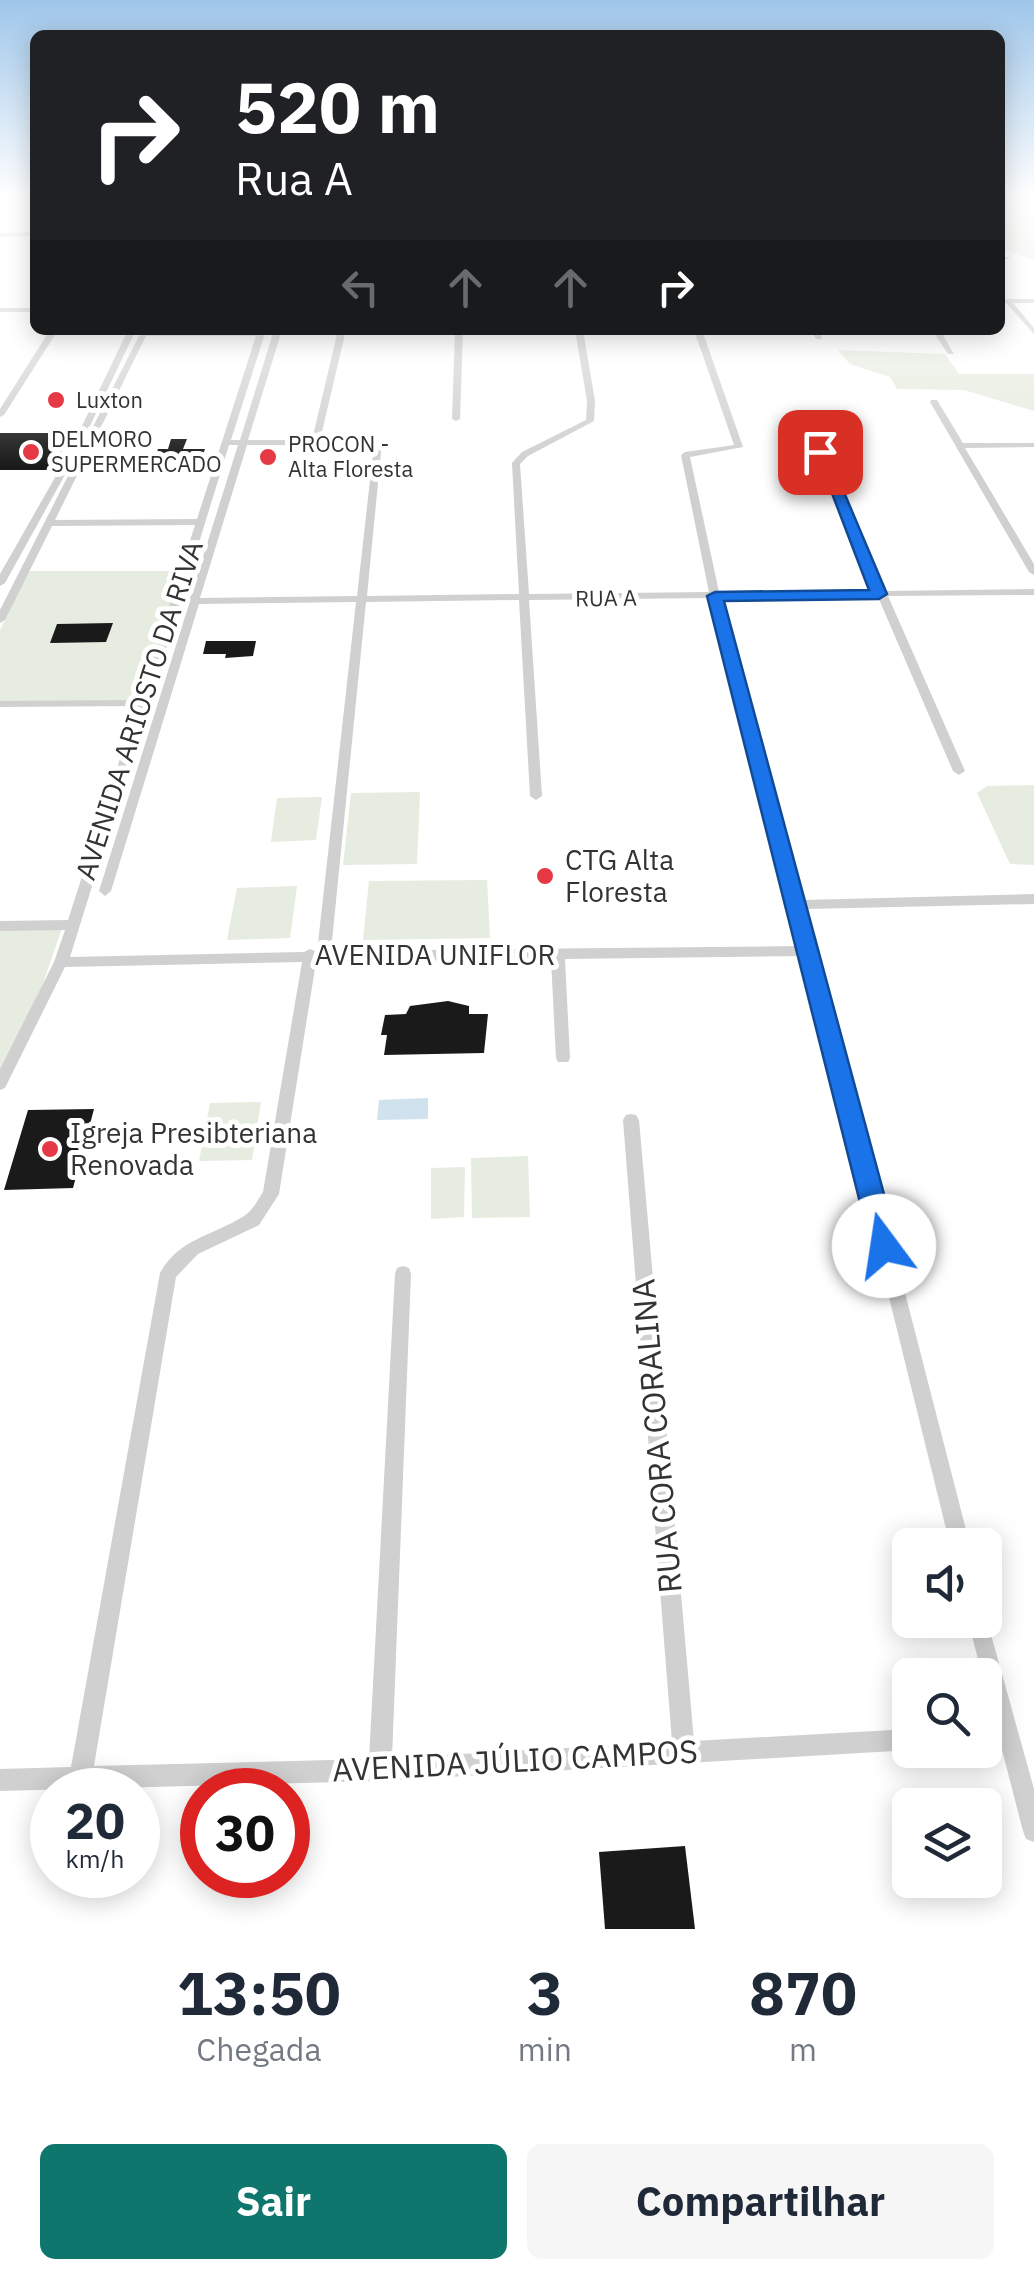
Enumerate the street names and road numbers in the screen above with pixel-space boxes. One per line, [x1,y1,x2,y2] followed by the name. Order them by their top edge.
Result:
[66,535,211,884] street label: AVENIDA ARIOSTO DA RIVA
[575,582,637,613] street label: RUA A
[315,936,555,973] street label: AVENIDA UNIFLOR
[621,1277,691,1595] street label: RUA CORA CORALINA
[331,1729,699,1791] street label: AVENIDA JÚLIO CAMPOS

